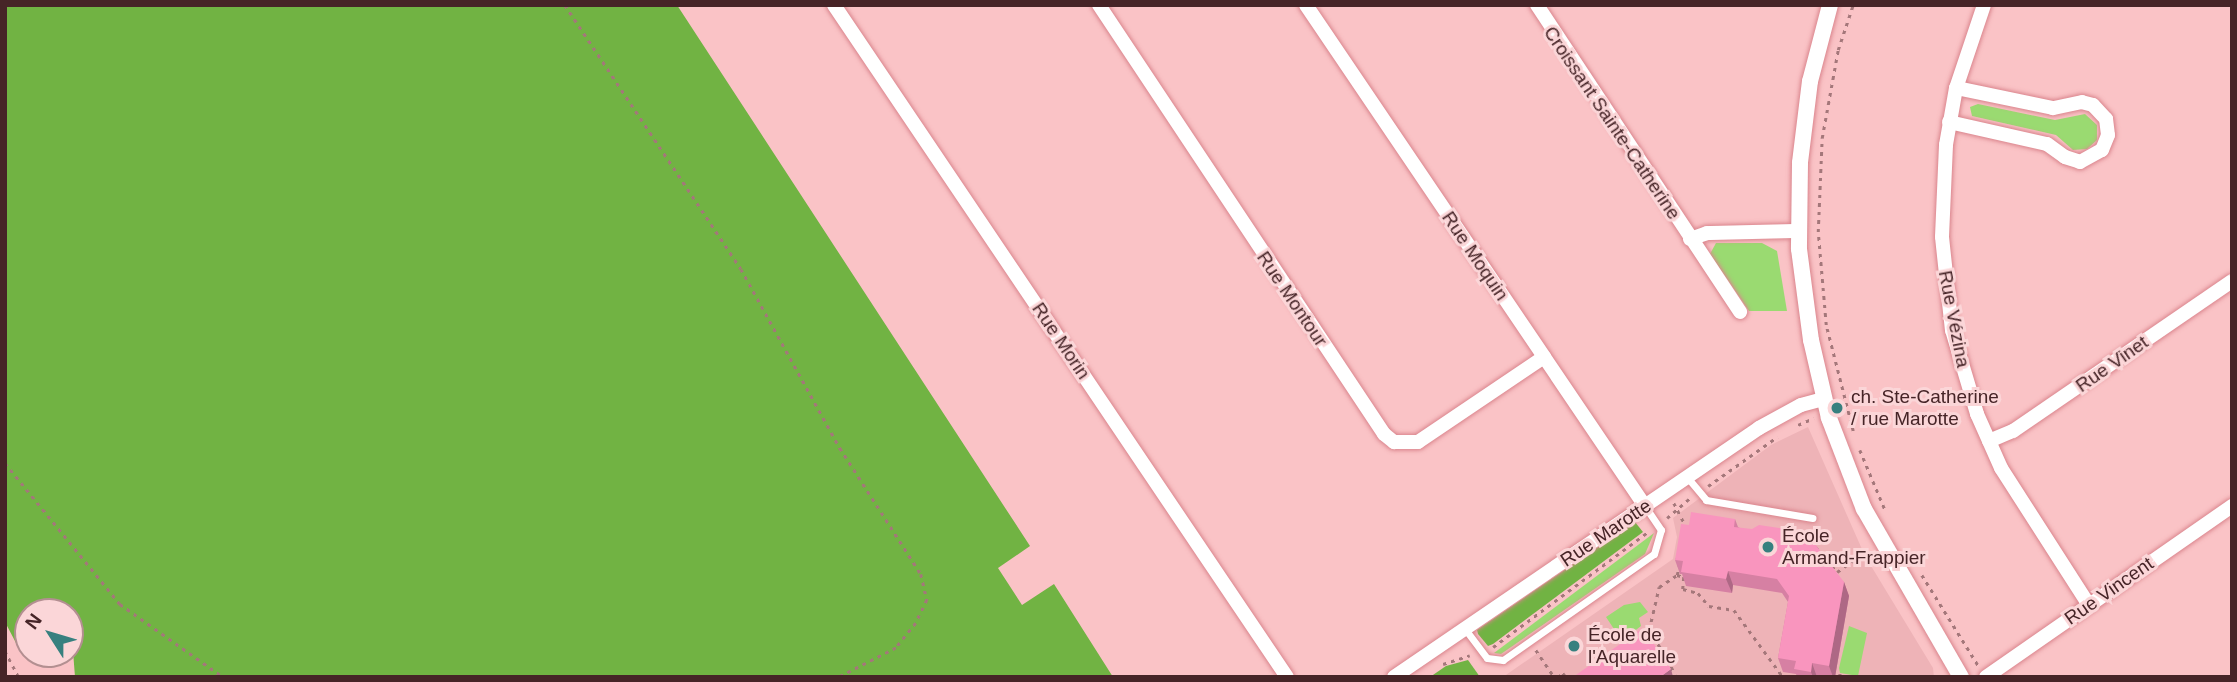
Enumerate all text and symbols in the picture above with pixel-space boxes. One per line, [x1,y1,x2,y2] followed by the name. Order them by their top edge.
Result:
[1539,22,1685,224] street label: Croissant Sainte-Catherine
[1437,207,1513,305] street label: Rue Moquin
[1252,247,1332,351] street label: Rue Montour
[1933,269,1975,369] street label: Rue Vézina
[1027,298,1095,384] street label: Rue Morin
[2071,331,2153,397] street label: Rue Vinet
[1851,386,1999,430] place label: ch. Ste-Catherine / rue Marotte
[1829,400,1845,416] marker: ch. Ste-Catherine / rue Marotte
[1556,494,1656,572] street label: Rue Marotte
[1782,525,1926,569] place label: École Armand-Frappier
[1760,539,1776,555] marker: École Armand-Frappier
[2060,552,2158,630] street label: Rue Vincent
[14,598,84,668] north arrow
[21,609,46,633] text: N
[1588,624,1676,668] place label: École de l'Aquarelle
[1566,638,1582,654] marker: École de l'Aquarelle

